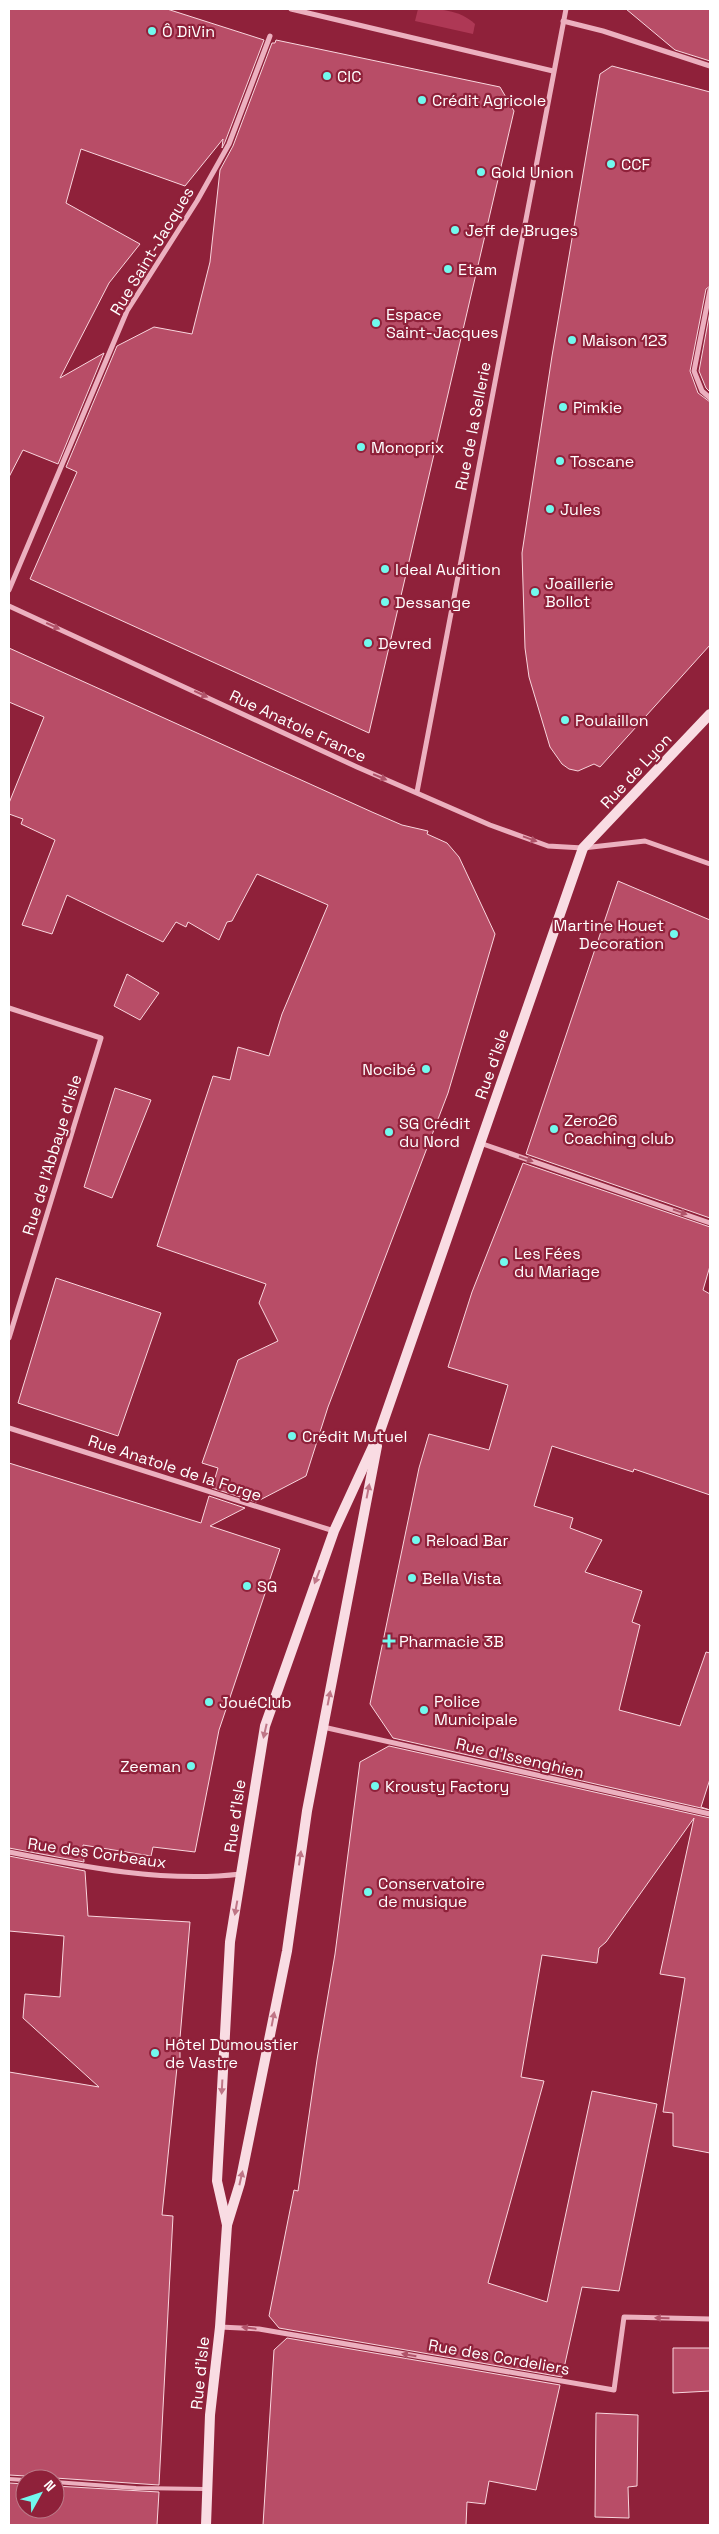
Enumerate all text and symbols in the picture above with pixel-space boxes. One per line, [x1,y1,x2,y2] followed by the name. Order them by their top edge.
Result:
[162,21,215,42] place label: Ô DiVin
[146,25,158,37] marker: Ô DiVin
[337,66,361,87] place label: CIC
[321,70,333,82] marker: CIC
[432,90,546,111] place label: Crédit Agricole
[416,94,428,106] marker: Crédit Agricole
[621,154,651,175] place label: CCF
[605,158,617,170] marker: CCF
[491,162,574,183] place label: Gold Union
[475,166,487,178] marker: Gold Union
[105,183,199,319] street label: Rue Saint-Jacques
[465,220,578,241] place label: Jeff de Bruges
[449,224,461,236] marker: Jeff de Bruges
[458,259,497,280] place label: Etam
[442,263,454,275] marker: Etam
[386,304,499,343] place label: Espace Saint-Jacques
[370,317,382,329] marker: Espace Saint-Jacques
[582,330,667,351] place label: Maison 123
[566,334,578,346] marker: Maison 123
[450,360,496,492] street label: Rue de la Sellerie
[573,397,622,418] place label: Pimkie
[557,401,569,413] marker: Pimkie
[371,437,444,458] place label: Monoprix
[355,441,367,453] marker: Monoprix
[570,451,634,472] place label: Toscane
[554,455,566,467] marker: Toscane
[560,499,601,520] place label: Jules
[544,503,556,515] marker: Jules
[395,559,501,580] place label: Ideal Audition
[379,563,391,575] marker: Ideal Audition
[545,573,614,612] place label: Joaillerie Bollot
[529,586,541,598] marker: Joaillerie Bollot
[395,592,471,613] place label: Dessange
[379,596,391,608] marker: Dessange
[46,623,60,631] one-way arrow
[378,633,432,654] place label: Devred
[362,637,374,649] marker: Devred
[226,685,370,767] street label: Rue Anatole France
[194,691,208,699] one-way arrow
[575,710,649,731] place label: Poulaillon
[559,714,571,726] marker: Poulaillon
[596,729,676,813] street label: Rue de Lyon
[373,773,387,781] one-way arrow
[523,835,538,843] one-way arrow
[554,915,664,954] place label: Martine Houet Decoration
[668,928,680,940] marker: Martine Houet Decoration
[470,1026,514,1102] street label: Rue d'Isle
[362,1059,416,1080] place label: Nocibé
[420,1063,432,1075] marker: Nocibé
[18,1072,86,1238] street label: Rue de l'Abbaye d'Isle
[564,1110,674,1149] place label: Zero26 Coaching club
[399,1113,471,1152] place label: SG Crédit du Nord
[548,1123,560,1135] marker: Zero26 Coaching club
[383,1126,395,1138] marker: SG Crédit du Nord
[519,1155,534,1163] one-way arrow
[672,1209,687,1216] one-way arrow
[514,1243,600,1282] place label: Les Fées du Mariage
[498,1256,510,1268] marker: Les Fées du Mariage
[302,1426,407,1447] place label: Crédit Mutuel
[86,1430,264,1506] street label: Rue Anatole de la Forge
[286,1430,298,1442] marker: Crédit Mutuel
[365,1483,373,1499] one-way arrow
[426,1530,509,1551] place label: Reload Bar
[410,1534,422,1546] marker: Reload Bar
[422,1568,502,1589] place label: Bella Vista
[313,1570,321,1585] one-way arrow
[406,1572,418,1584] marker: Bella Vista
[257,1576,277,1597] place label: SG
[241,1580,253,1592] marker: SG
[399,1631,504,1652] place label: Pharmacie 3B
[383,1635,395,1647] marker: Pharmacie 3B
[325,1690,333,1706] one-way arrow
[434,1691,518,1730] place label: Police Municipale
[219,1692,292,1713] place label: JouéClub
[203,1696,215,1708] marker: JouéClub
[418,1704,430,1716] marker: Police Municipale
[260,1723,268,1739] one-way arrow
[454,1733,586,1783] street label: Rue d'Issenghien
[120,1756,181,1777] place label: Zeeman
[185,1760,197,1772] marker: Zeeman
[385,1776,509,1797] place label: Krousty Factory
[219,1778,251,1854] street label: Rue d'Isle
[369,1780,381,1792] marker: Krousty Factory
[26,1833,168,1873] street label: Rue des Corbeaux
[296,1850,304,1866] one-way arrow
[378,1873,485,1912] place label: Conservatoire de musique
[362,1886,374,1898] marker: Conservatoire de musique
[231,1901,239,1917] one-way arrow
[269,2011,277,2026] one-way arrow
[165,2034,299,2073] place label: Hôtel Dumoustier de Vastre
[149,2047,161,2059] marker: Hôtel Dumoustier de Vastre
[217,2080,225,2096] one-way arrow
[237,2170,245,2185] one-way arrow
[653,2313,669,2321] one-way arrow
[240,2324,256,2332] one-way arrow
[427,2334,571,2380] street label: Rue des Cordeliers
[186,2335,214,2411] street label: Rue d'Isle
[401,2350,417,2358] one-way arrow
[15,2469,65,2519] north arrow
[40,2476,60,2495] text: N

